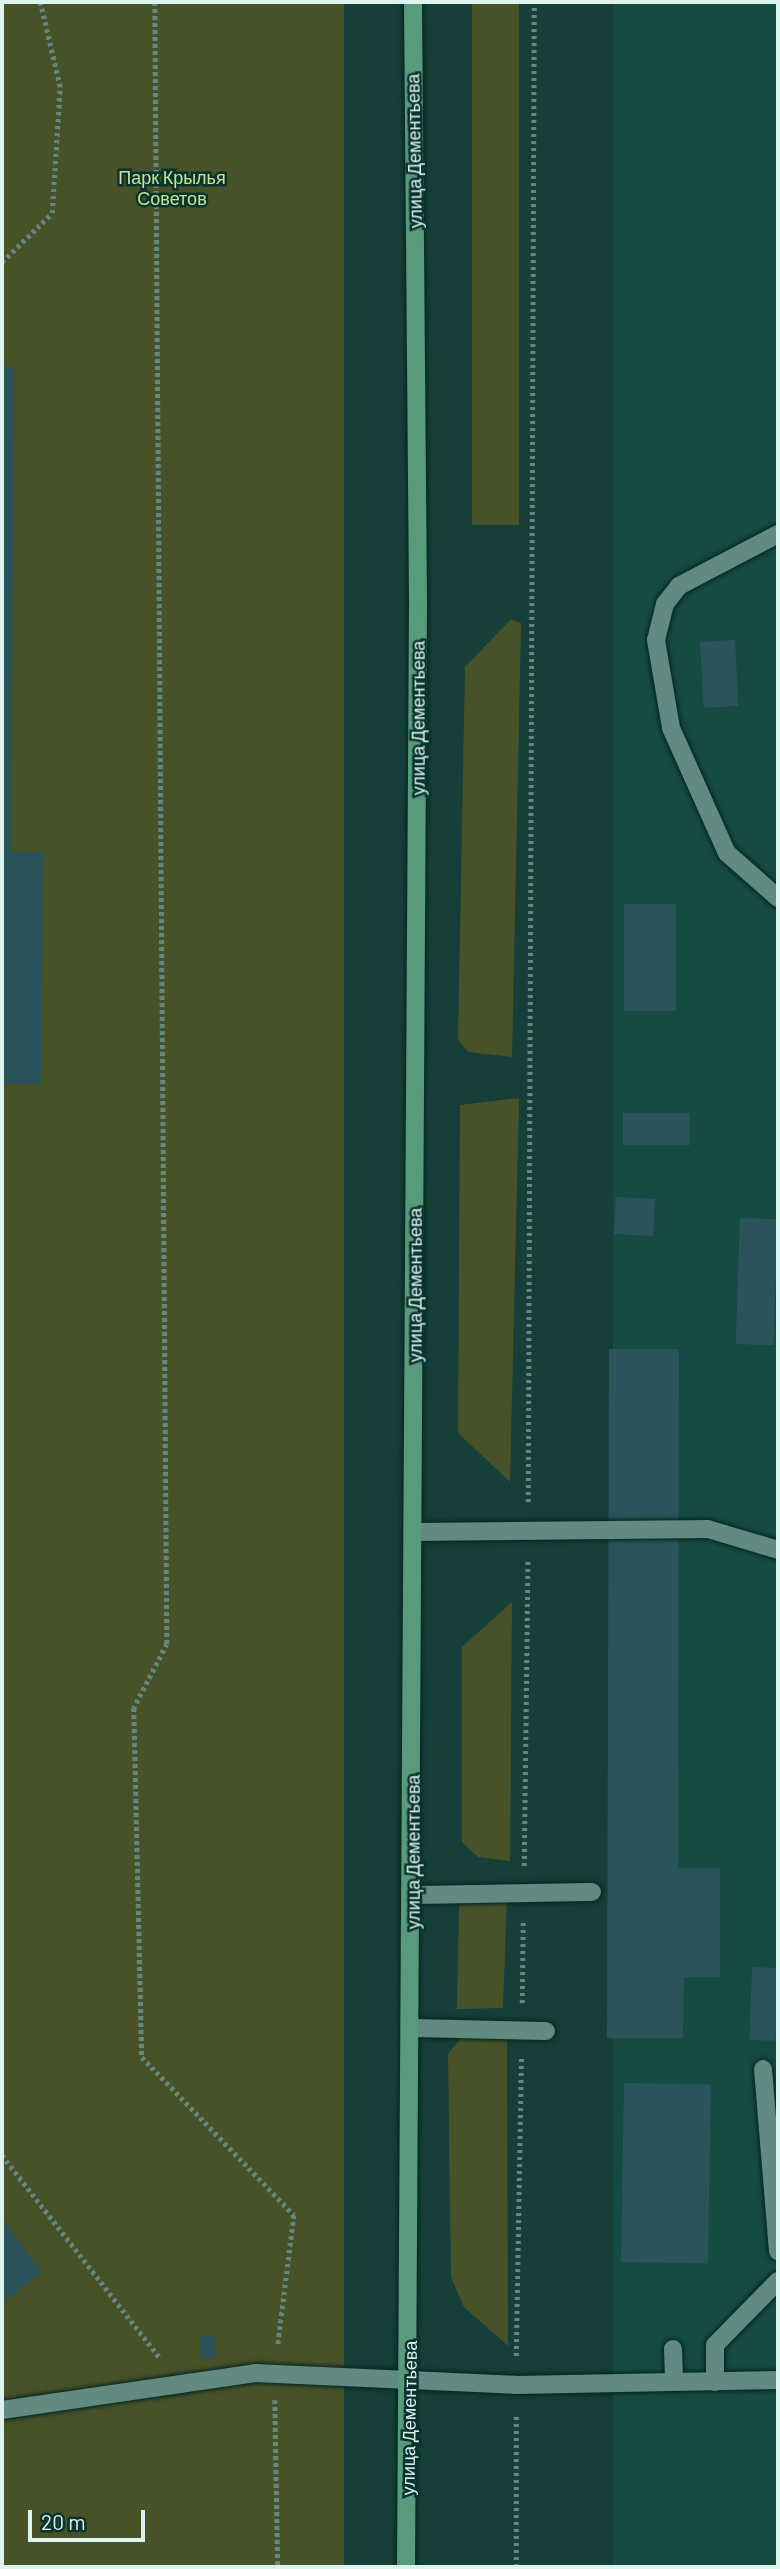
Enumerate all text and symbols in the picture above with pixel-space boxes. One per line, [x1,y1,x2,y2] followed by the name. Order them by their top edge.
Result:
[402,74,426,228] street label: улица Дементьева
[118,167,226,210] park label: Парк Крылья Советов
[407,641,429,795] street label: улица Дементьева
[404,1208,426,1362] street label: улица Дементьева
[402,1775,424,1929] street label: улица Дементьева
[397,2341,421,2495] street label: улица Дементьева
[32,2496,149,2540] scale bar
[41,2509,86,2534] text: 20 m

